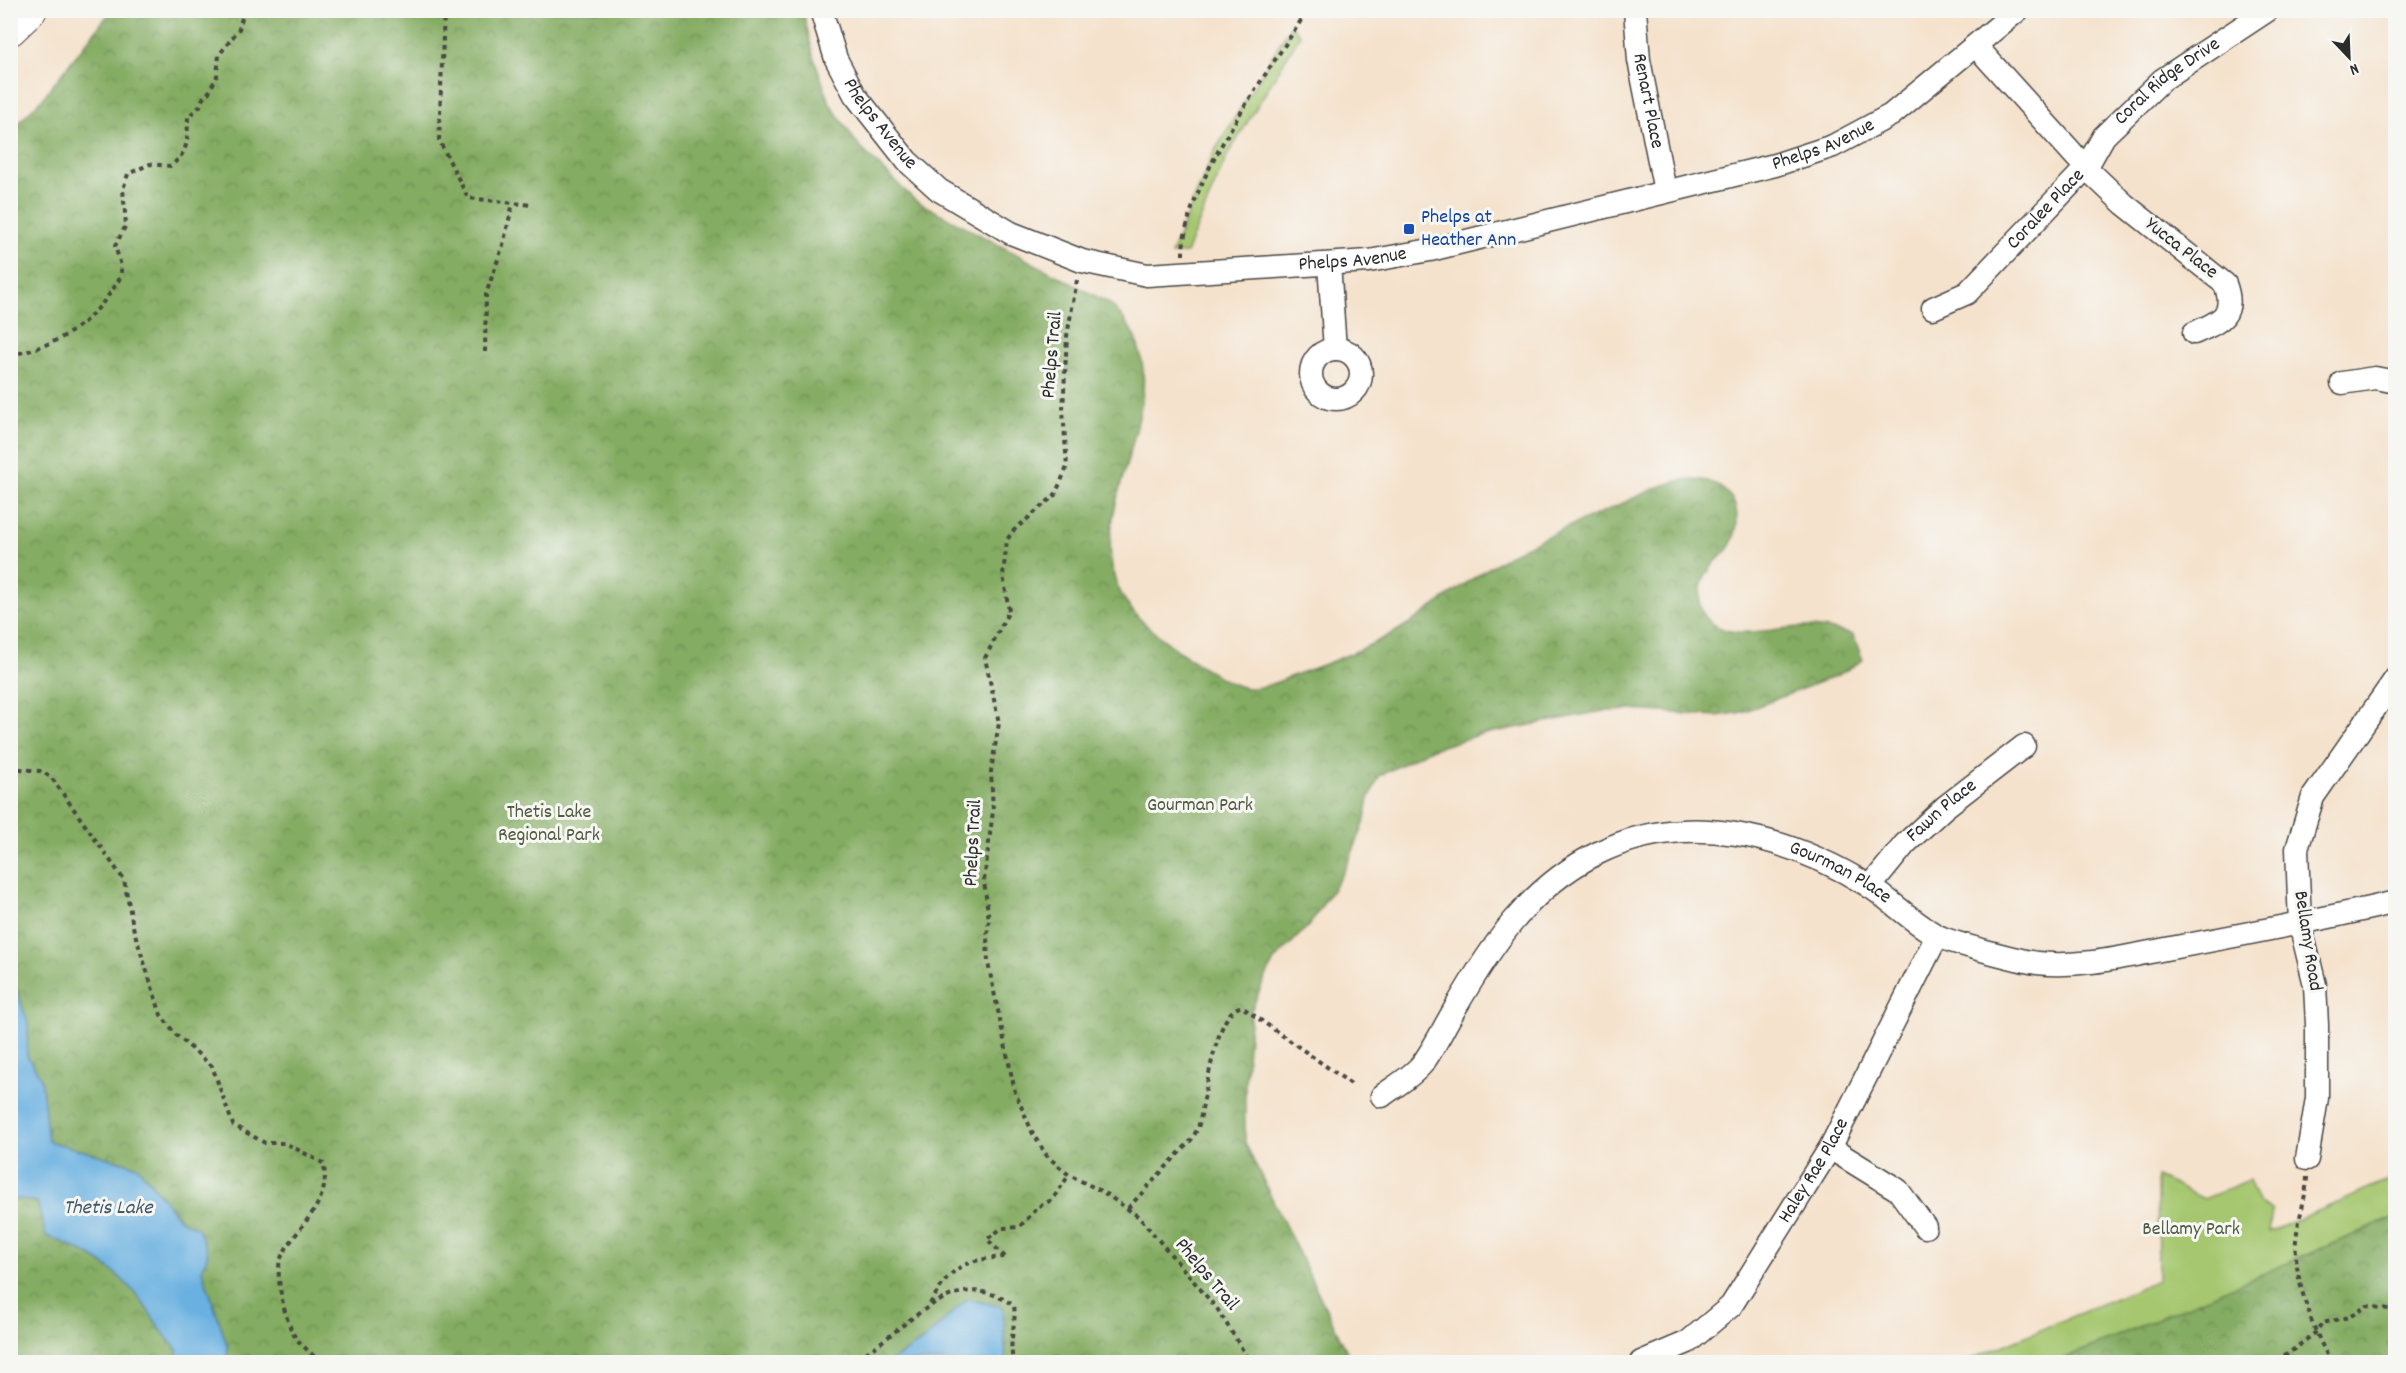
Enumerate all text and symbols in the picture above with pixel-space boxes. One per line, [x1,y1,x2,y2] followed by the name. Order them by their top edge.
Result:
[2319,27,2379,87] north arrow
[2108,31,2226,132] street label: Coral Ridge Drive
[1625,52,1670,151] street label: Renart Place
[2346,56,2362,81] text: N
[835,74,923,177] street label: Phelps Avenue
[1769,112,1880,179] street label: Phelps Avenue
[2001,163,2092,257] street label: Coralee Place
[1421,204,1516,255] place label: Phelps at Heather Ann
[2138,211,2224,287] street label: Yucca Place
[1402,222,1416,236] marker: Phelps at Heather Ann
[1298,240,1409,279] street label: Phelps Avenue
[1035,310,1071,400] street label: Phelps Trail
[1901,773,1984,850] street label: Fawn Place
[1147,792,1253,820] park label: Gourman Park
[958,798,990,887] street label: Phelps Trail
[498,799,600,850] park label: Thetis Lake Regional Park
[1785,835,1897,911] street label: Gourman Place
[2285,889,2329,993] street label: Bellamy Road
[1772,1113,1857,1229] street label: Haley Rae Place
[64,1194,154,1224] water label: Thetis Lake
[2142,1216,2240,1244] park label: Bellamy Park
[1167,1233,1245,1318] street label: Phelps Trail

